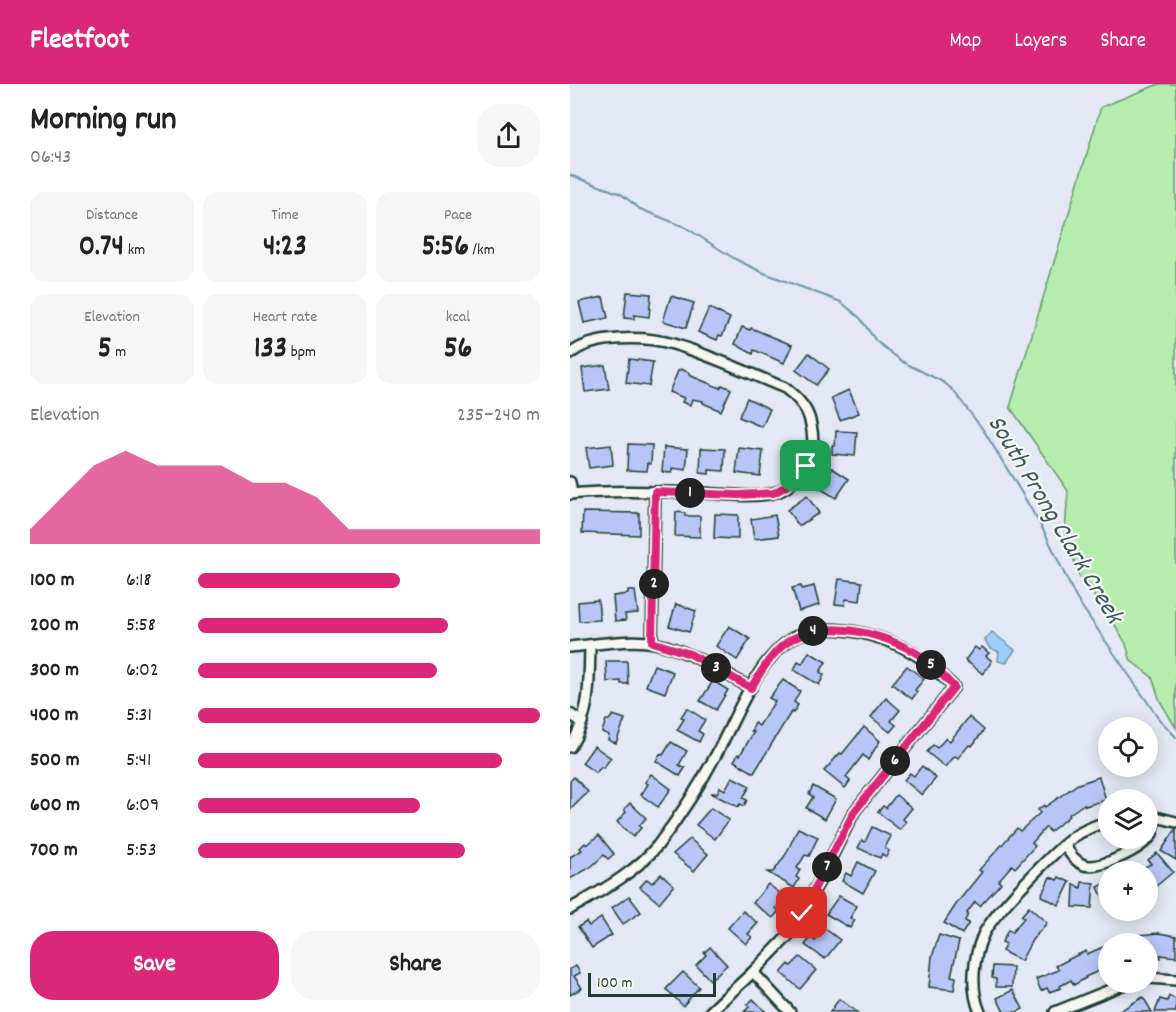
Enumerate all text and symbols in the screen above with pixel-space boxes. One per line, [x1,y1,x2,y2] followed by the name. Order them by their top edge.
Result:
[30,22,129,62] text: Fleetfoot
[950,27,981,57] text: Map
[1014,27,1067,57] text: Layers
[1100,27,1146,57] text: Share
[30,98,177,145] text: Morning run
[477,104,540,167] button: share
[30,144,71,172] text: 06:43
[86,204,138,227] text: Distance
[271,204,299,227] text: Time
[444,204,472,227] text: Pace
[79,227,124,270] text: 0.74
[263,227,307,270] text: 4:23
[421,227,469,270] text: 5:56
[124,239,145,262] text: km
[469,239,495,262] text: /km
[84,306,140,329] text: Elevation
[253,306,317,329] text: Heart rate
[446,306,470,329] text: kcal
[98,329,112,372] text: 5
[254,329,287,372] text: 133
[444,329,472,372] text: 56
[112,341,126,364] text: m
[287,341,316,364] text: bpm
[30,402,100,430] text: Elevation
[457,402,540,430] text: 235–240 m
[977,409,1132,633] water label: South Prong Clark Creek
[780,440,831,491] pin
[789,449,822,482] icon: arrive
[675,478,705,508] pin: 1
[688,481,692,504] text: 1
[30,567,75,595] text: 100 m
[126,567,152,595] text: 6:18
[639,569,669,599] pin: 2
[651,572,658,595] text: 2
[30,612,79,640] text: 200 m
[126,612,156,640] text: 5:58
[798,616,828,646] pin: 4
[810,619,816,642] text: 4
[916,650,946,680] pin: 5
[701,653,731,683] pin: 3
[927,653,935,676] text: 5
[712,656,720,679] text: 3
[30,657,79,685] text: 300 m
[126,657,159,685] text: 6:02
[30,702,78,730] text: 400 m
[126,702,152,730] text: 5:31
[1098,717,1158,993] map controls
[1098,717,1158,777] button: locate
[880,746,910,776] pin: 6
[30,747,79,775] text: 500 m
[126,747,151,775] text: 5:41
[891,749,899,772] text: 6
[1098,789,1158,849] button: layers
[30,792,80,820] text: 600 m
[126,792,159,820] text: 6:09
[30,837,78,865] text: 700 m
[126,837,157,865] text: 5:53
[812,852,842,882] pin: 7
[824,855,830,878] text: 7
[1098,861,1158,921] button: +
[776,887,827,938] pin
[785,896,818,929] icon: check
[30,931,279,1000] button: Save
[291,931,540,1000] button: Share
[1098,933,1158,993] button: −
[588,970,716,998] scale bar
[597,972,633,995] text: 100 m

